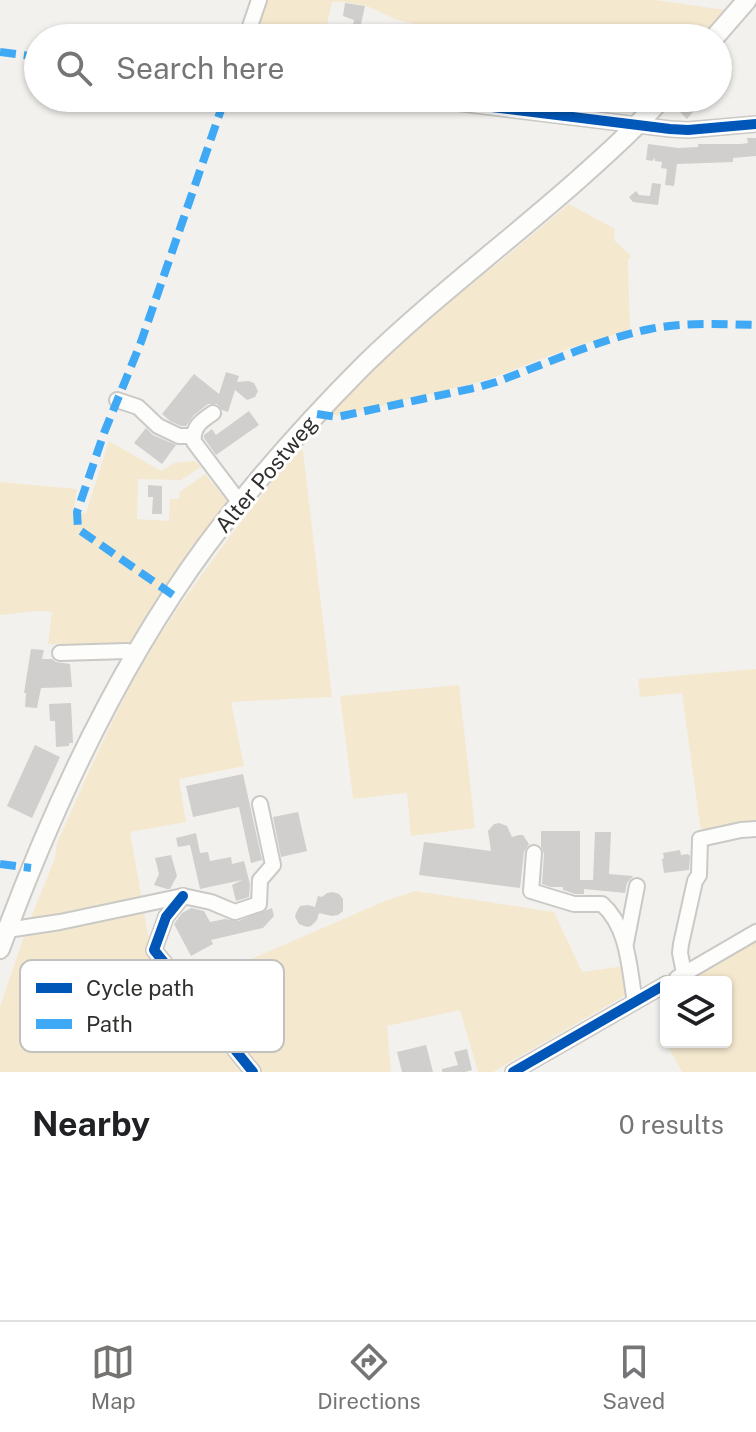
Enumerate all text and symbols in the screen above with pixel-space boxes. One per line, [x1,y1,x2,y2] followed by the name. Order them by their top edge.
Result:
[24,24,732,112] search box
[52,46,96,90] icon: search
[116,50,284,86] text: Search here
[210,410,322,538] street label: Alter Postweg
[20,960,284,1052] legend
[86,975,194,1001] text: Cycle path
[660,976,732,1048] map controls
[660,976,732,1048] button: layers
[86,1011,133,1037] text: Path
[32,1104,150,1144] text: Nearby
[619,1109,724,1140] text: 0 results
[91,1340,136,1414] tab: Map
[317,1340,421,1414] tab: Directions
[602,1340,665,1414] tab: Saved

